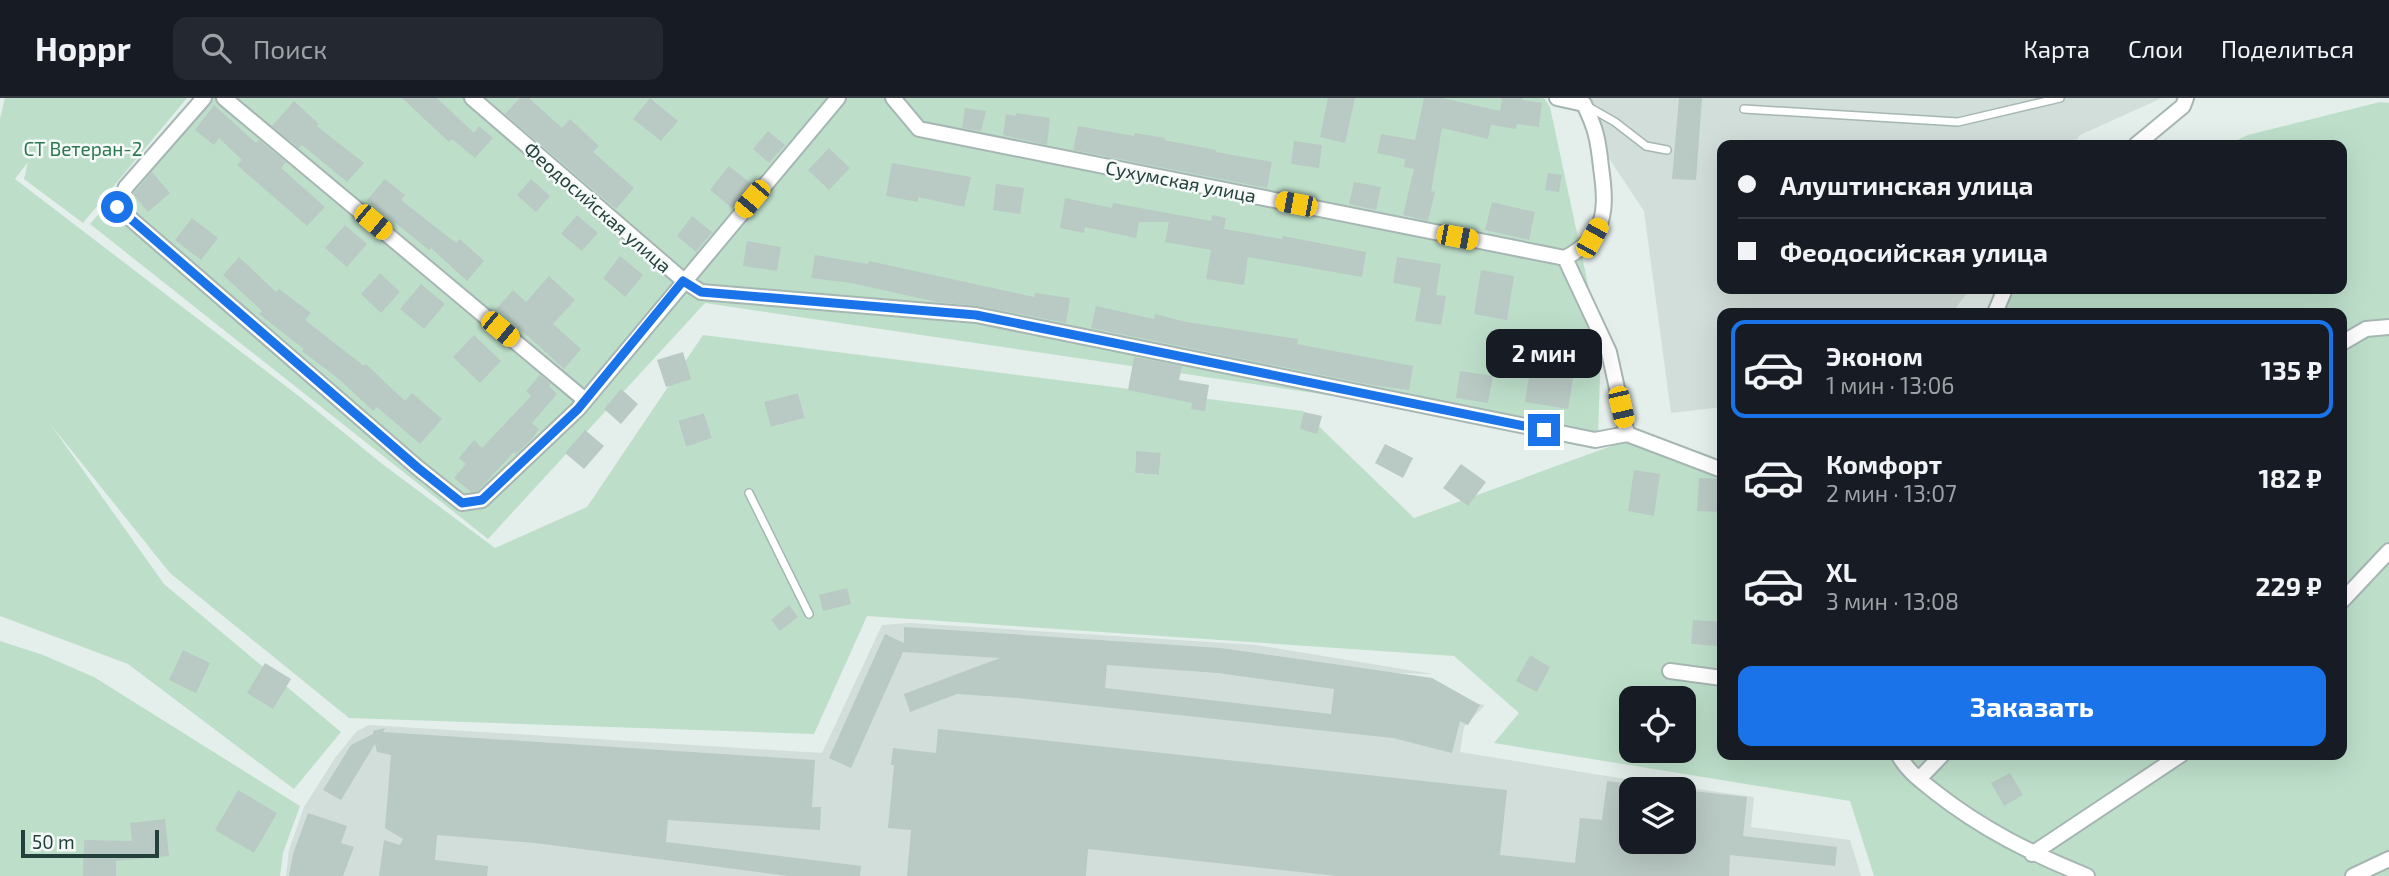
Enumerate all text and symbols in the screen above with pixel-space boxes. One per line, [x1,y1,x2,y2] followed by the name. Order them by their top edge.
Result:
[173,17,663,80] search box
[35,28,131,68] text: Hoppr
[197,29,235,67] icon: search
[253,33,327,64] text: Поиск
[2023,34,2090,63] text: Карта
[2128,34,2183,63] text: Слои
[2221,34,2354,63] text: Поделиться
[23,137,143,160] park label: СТ Ветеран-2
[519,137,676,278] street label: Феодосийская улица
[1104,155,1258,208] street label: Сухумская улица
[1780,169,2033,200] text: Алуштинская улица
[731,176,774,222] car
[1274,190,1319,218] car
[101,191,133,223] route start
[351,200,396,244] car
[1573,215,1612,261] car
[1435,223,1480,251] car
[1780,236,2048,267] text: Феодосийская улица
[478,307,523,351] car
[1486,328,1602,378] callout: 2 мин
[1742,338,1805,401] icon: car
[1512,339,1576,367] text: 2 мин
[1826,340,1923,371] text: Эконом
[2261,354,2322,385] text: 135 ₽
[1826,371,1954,399] text: 1 мин · 13:06
[1607,384,1636,430] car
[1528,414,1560,446] route end
[1742,446,1805,509] icon: car
[1826,448,1942,479] text: Комфорт
[2258,462,2322,493] text: 182 ₽
[1826,479,1957,507] text: 2 мин · 13:07
[1742,554,1805,617] icon: car
[1826,556,1857,587] text: XL
[2255,570,2322,601] text: 229 ₽
[1826,587,1959,615] text: 3 мин · 13:08
[1738,666,2326,746] button: Заказать
[1619,686,1696,854] map controls
[1619,686,1696,763] button: locate
[1619,777,1696,854] button: layers
[21,827,159,859] scale bar
[32,830,75,853] text: 50 m

